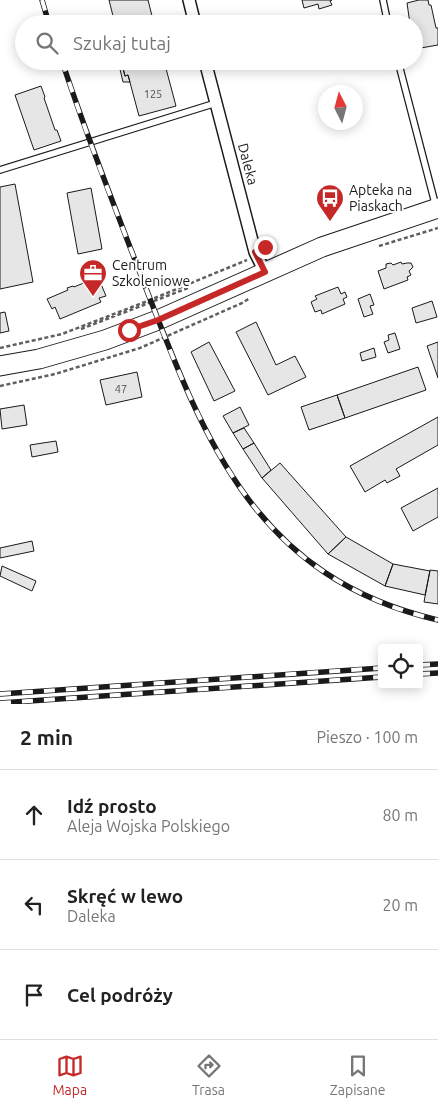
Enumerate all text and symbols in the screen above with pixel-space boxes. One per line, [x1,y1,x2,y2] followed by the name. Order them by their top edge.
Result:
[15,15,423,70] search box
[33,29,61,57] icon: search
[73,32,171,54] text: Szukaj tutaj
[318,85,363,130] north arrow
[144,88,162,100] house number: 125
[235,141,261,187] street label: Daleka
[349,182,412,214] place label: Apteka na Piaskach
[315,183,345,222] bus stop icon: Apteka na Piaskach
[254,236,277,259] route end
[112,257,190,289] place label: Centrum Szkoleniowe
[78,258,108,297] office icon: Centrum Szkoleniowe
[118,319,141,342] route start
[115,383,127,395] house number: 47
[378,644,423,689] map controls
[378,644,423,689] button: locate
[20,725,73,749] text: 2 min
[316,728,418,746] text: Pieszo · 100 m
[67,795,157,817] text: Idź prosto
[20,801,48,829] icon: ahead
[382,806,418,824] text: 80 m
[67,817,230,835] text: Aleja Wojska Polskiego
[67,885,183,907] text: Skręć w lewo
[20,891,48,919] icon: left
[382,896,418,914] text: 20 m
[67,907,116,925] text: Daleka
[20,981,48,1009] icon: arrive
[67,984,173,1006] text: Cel podróży
[52,1052,87,1098] tab: Mapa
[192,1052,225,1098] tab: Trasa
[330,1052,386,1098] tab: Zapisane

